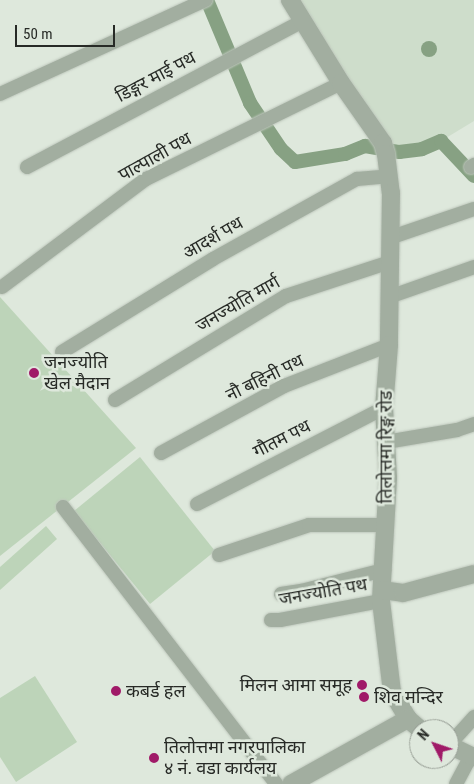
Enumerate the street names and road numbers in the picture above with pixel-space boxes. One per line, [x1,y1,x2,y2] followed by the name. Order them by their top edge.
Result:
[112,47,200,107] street label: डिङ्गर माई पथ
[115,128,195,186] street label: पाल्पाली पथ
[179,212,247,264] street label: आदर्श पथ
[192,271,284,337] street label: जनज्योति मार्ग
[223,350,307,406] street label: नौ बहिनी पथ
[375,391,397,503] street label: तिलोत्तमा रिङ्ग रोड
[250,415,314,463] street label: गौतम पथ
[277,574,369,610] street label: जनज्योति पथ

